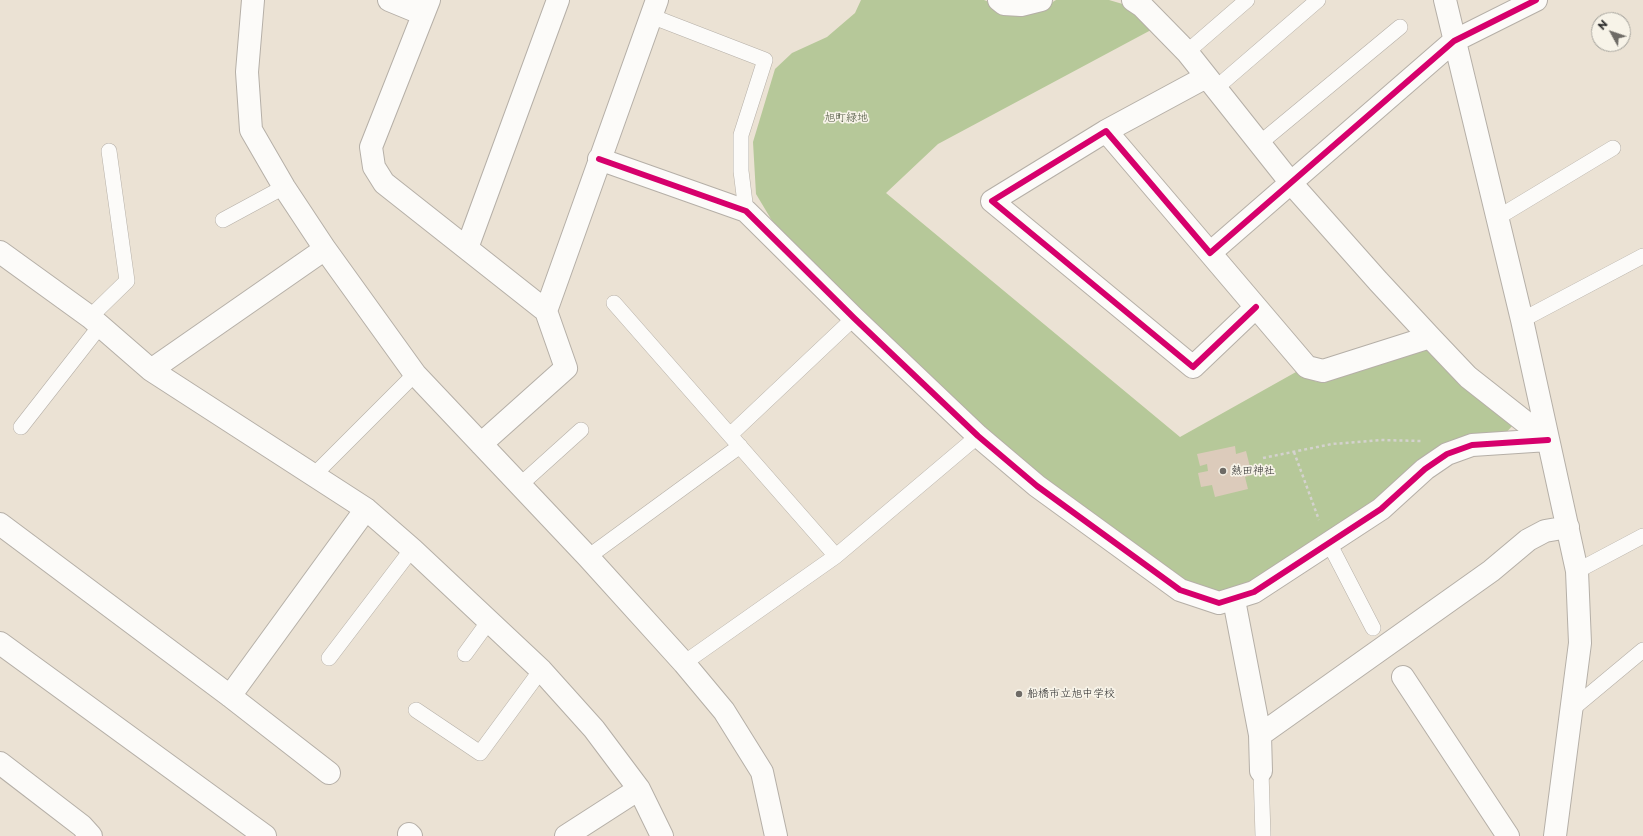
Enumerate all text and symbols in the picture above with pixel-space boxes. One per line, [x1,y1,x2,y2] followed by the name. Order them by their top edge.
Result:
[1591,12,1631,52] north arrow
[1593,16,1612,33] text: N
[824,111,868,125] park label: 旭町緑地
[1231,464,1275,478] place label: 熱田神社
[1218,466,1228,476] marker: 熱田神社
[1027,687,1115,701] place label: 船橋市立旭中学校
[1014,689,1024,699] marker: 船橋市立旭中学校

